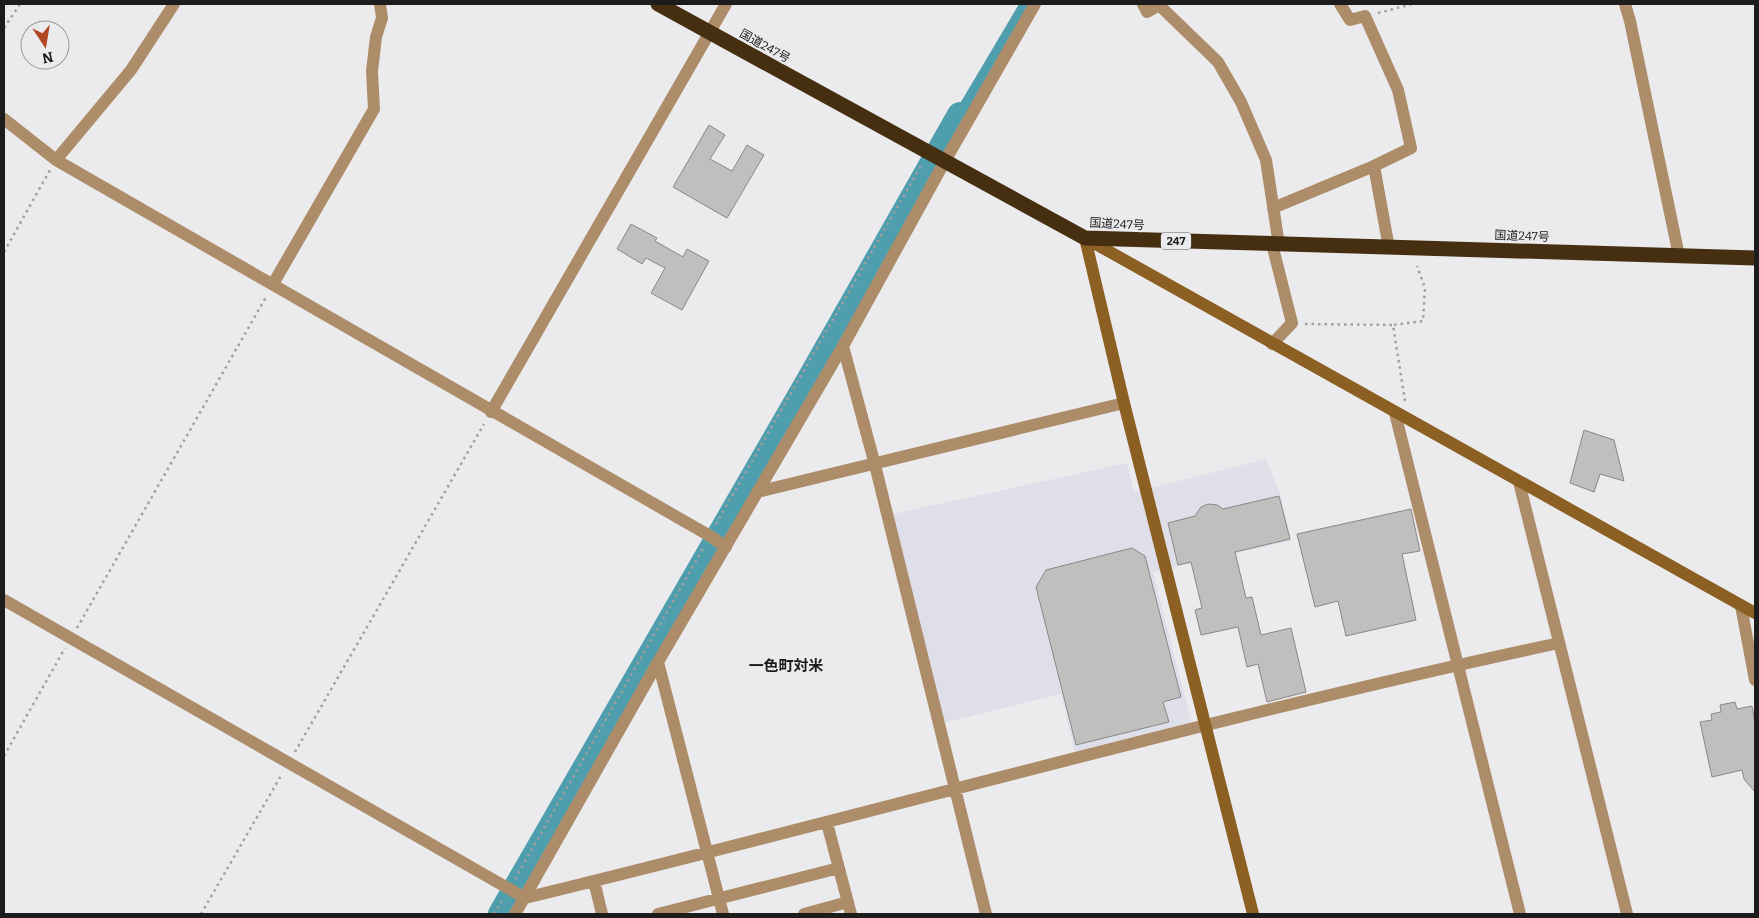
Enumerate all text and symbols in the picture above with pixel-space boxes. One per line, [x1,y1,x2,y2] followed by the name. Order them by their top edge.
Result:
[20,20,70,70] north arrow
[737,26,793,66] street label: 国道247号
[40,48,55,67] text: N
[1089,216,1145,232] street label: 国道247号
[1494,228,1550,244] street label: 国道247号
[1161,232,1191,250] road number: 247
[748,657,824,675] district label: 一色町対米

